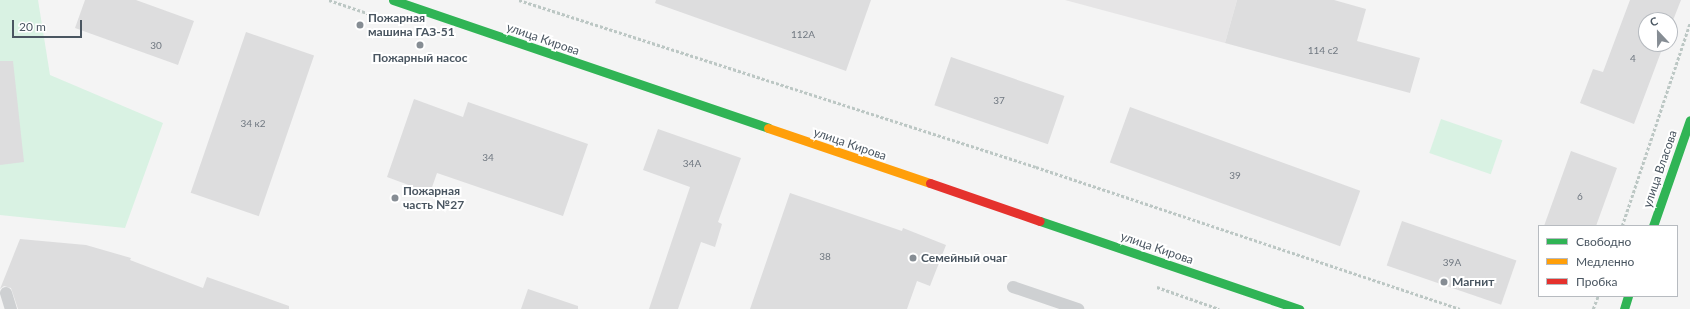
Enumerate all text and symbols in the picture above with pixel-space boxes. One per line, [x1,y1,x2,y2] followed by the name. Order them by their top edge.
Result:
[368,11,455,39] place label: Пожарная машина ГАЗ-51
[14,12,84,38] scale bar
[1638,12,1678,52] north arrow
[1648,14,1660,29] text: С
[19,19,46,34] text: 20 m
[355,20,365,30] marker: Пожарная машина ГАЗ-51
[505,20,581,58] street label: улица Кирова
[791,29,815,41] house number: 112А
[150,40,162,52] house number: 30
[415,40,425,50] marker: Пожарный насос
[1308,45,1338,57] house number: 114 с2
[372,51,468,65] place label: Пожарный насос
[1630,53,1636,65] house number: 4
[993,95,1005,107] house number: 37
[240,118,266,130] house number: 34 к2
[812,125,888,163] street label: улица Кирова
[1640,129,1680,209] street label: улица Власова
[482,152,494,164] house number: 34
[683,158,701,170] house number: 34А
[1229,170,1241,182] house number: 39
[403,184,464,212] place label: Пожарная часть №27
[1577,191,1583,203] house number: 6
[390,193,400,203] marker: Пожарная часть №27
[1538,225,1678,297] legend
[1119,229,1195,267] street label: улица Кирова
[1576,234,1631,249] text: Свободно
[819,251,831,263] house number: 38
[921,251,1007,265] place label: Семейный очаг
[908,253,918,263] marker: Семейный очаг
[1576,254,1634,269] text: Медленно
[1443,257,1461,269] house number: 39А
[1576,274,1617,289] text: Пробка
[1452,275,1494,289] place label: Магнит
[1439,277,1449,287] marker: Магнит

